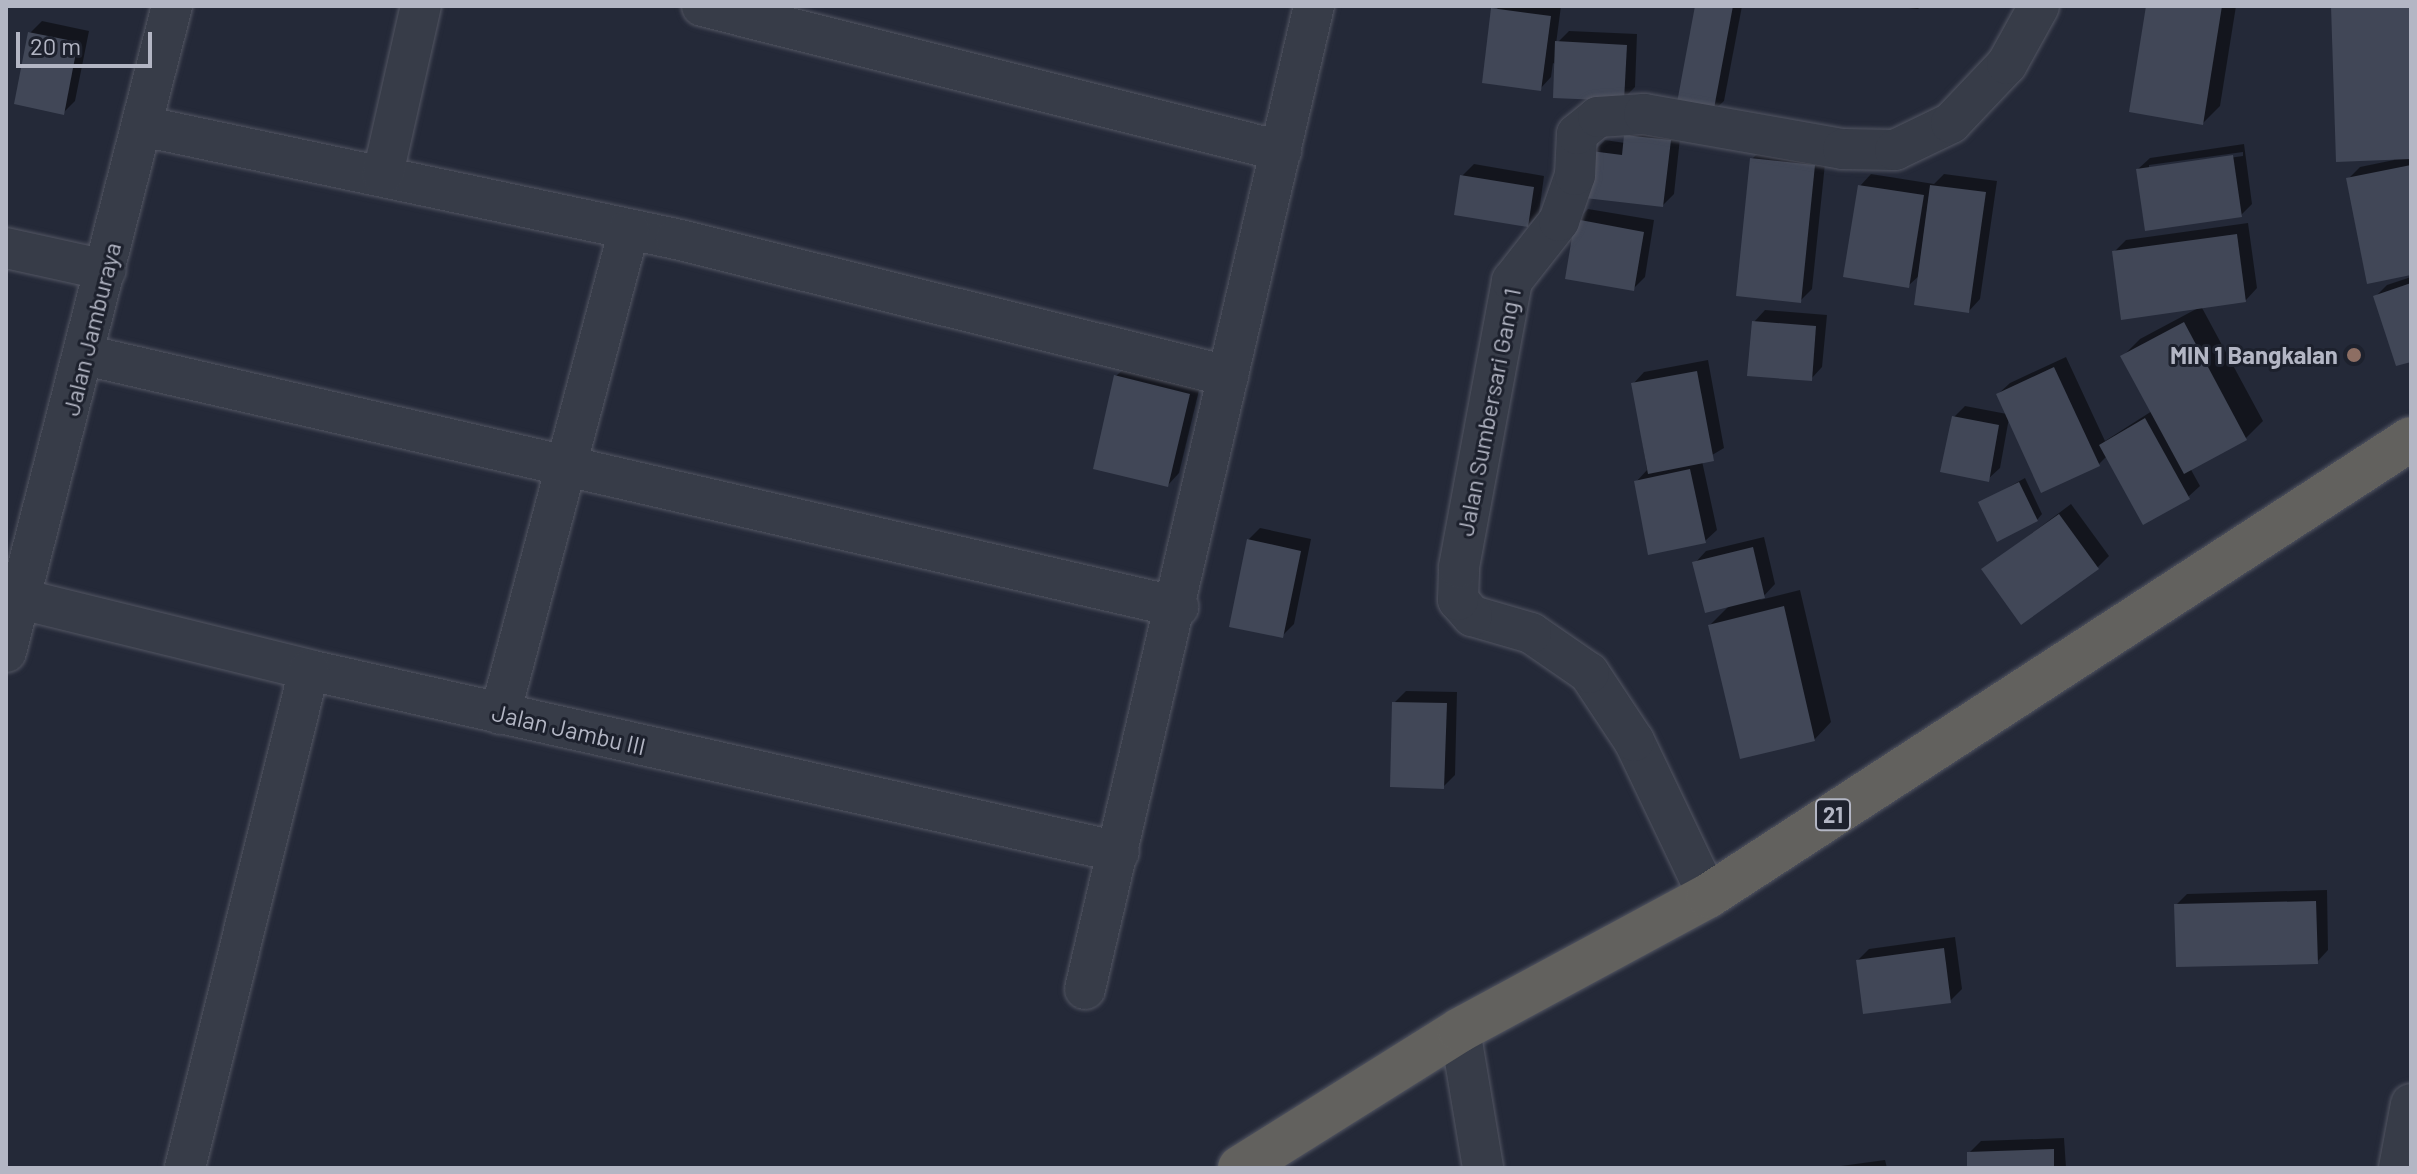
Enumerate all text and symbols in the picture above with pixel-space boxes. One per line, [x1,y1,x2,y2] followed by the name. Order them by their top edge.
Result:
[20,16,156,66] scale bar
[30,31,81,60] text: 20 m
[56,239,126,419] street label: Jalan Jamburaya
[1450,286,1526,538] street label: Jalan Sumbersari Gang 1
[2170,341,2338,369] place label: MIN 1 Bangkalan
[2345,346,2363,364] marker: MIN 1 Bangkalan
[489,697,649,761] street label: Jalan Jambu III
[1815,797,1851,833] road number: 21

